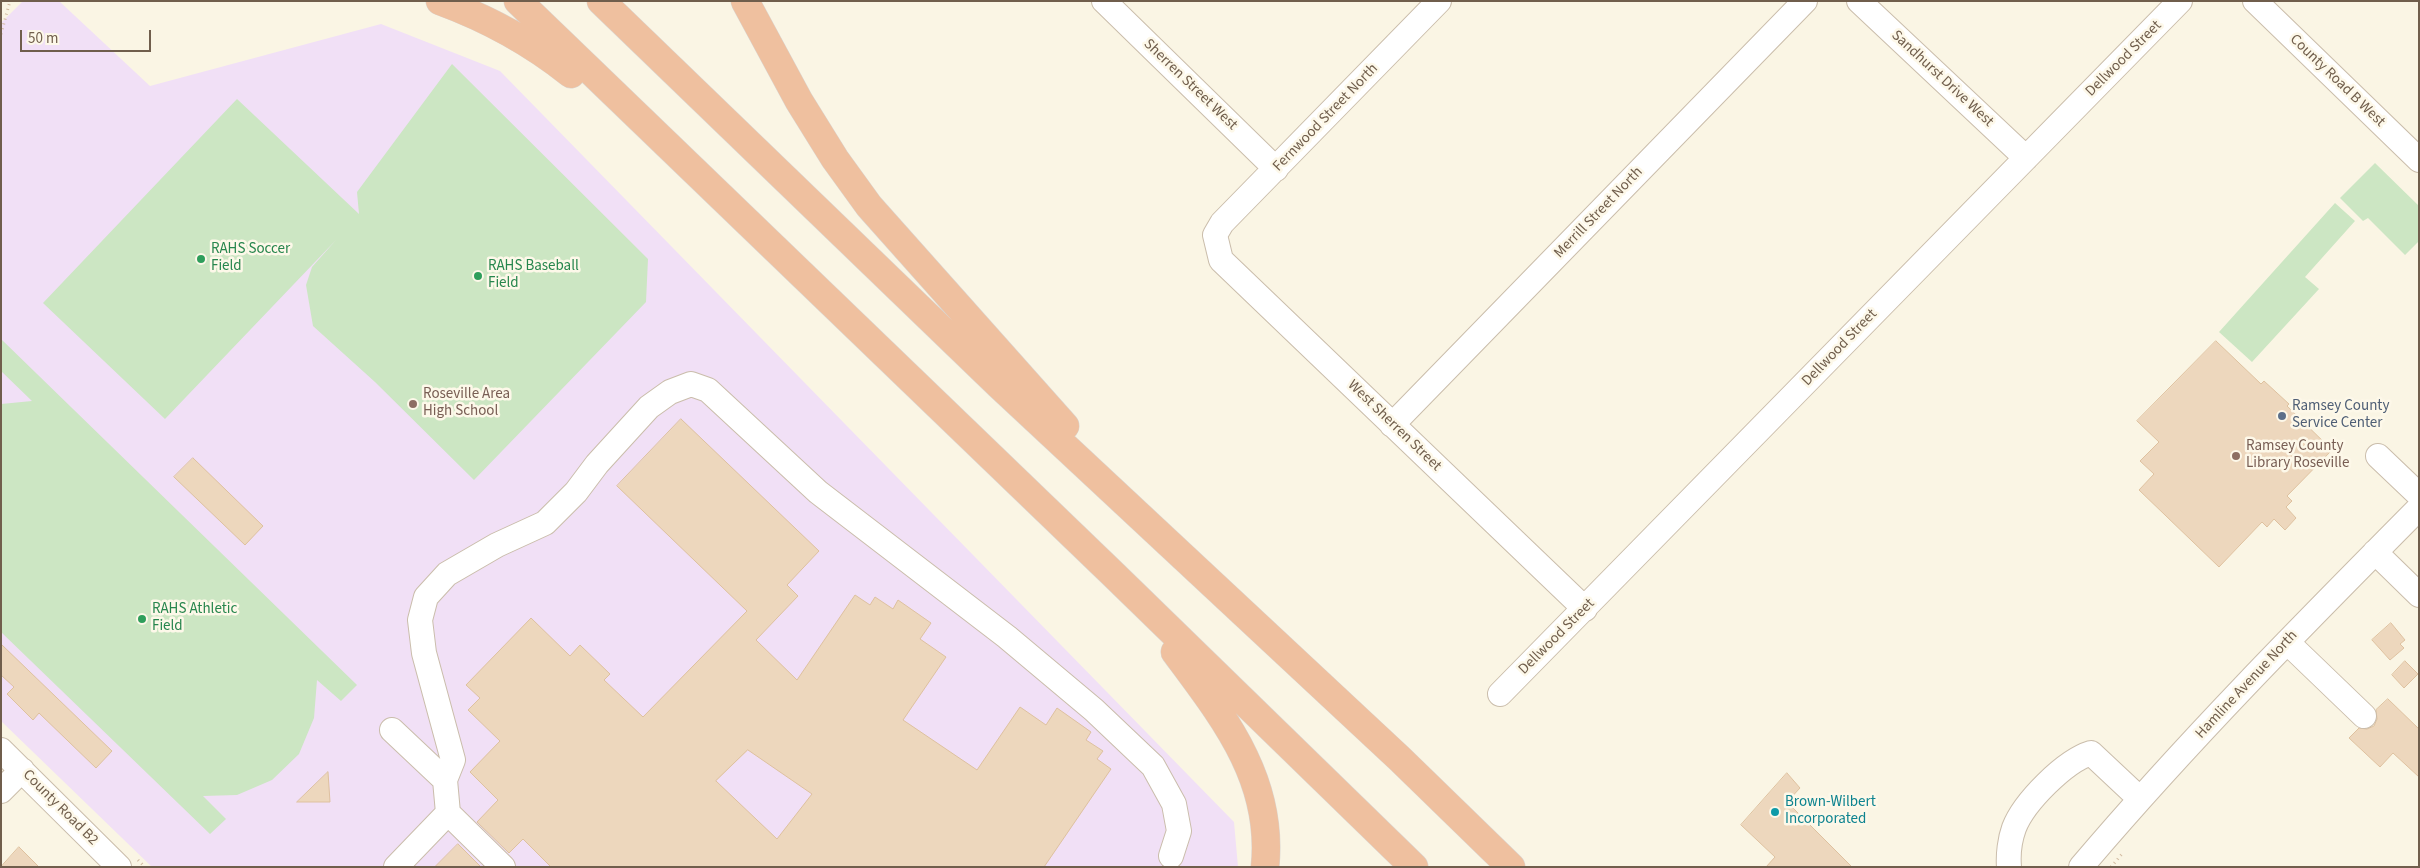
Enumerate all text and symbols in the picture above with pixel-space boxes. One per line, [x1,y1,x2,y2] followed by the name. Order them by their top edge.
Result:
[2082,17,2166,101] street label: Dellwood Street
[22,20,154,52] scale bar
[1887,27,1997,131] street label: Sandhurst Drive West
[28,28,58,49] text: 50 m
[2286,31,2388,131] street label: County Road B West
[1139,36,1241,134] street label: Sherren Street West
[1270,60,1382,176] street label: Fernwood Street North
[1551,164,1647,262] street label: Merrill Street North
[211,241,290,276] place label: RAHS Soccer Field
[195,253,207,265] marker: RAHS Soccer Field
[488,258,579,293] place label: RAHS Baseball Field
[472,270,484,282] marker: RAHS Baseball Field
[1799,306,1881,390] street label: Dellwood Street
[1343,377,1445,475] street label: West Sherren Street
[423,386,510,421] place label: Roseville Area High School
[407,398,419,410] marker: Roseville Area High School
[2292,398,2389,433] place label: Ramsey County Service Center
[2276,410,2288,422] marker: Ramsey County Service Center
[2246,438,2349,473] place label: Ramsey County Library Roseville
[2230,450,2242,462] marker: Ramsey County Library Roseville
[1515,595,1599,679] street label: Dellwood Street
[152,601,237,636] place label: RAHS Athletic Field
[136,613,148,625] marker: RAHS Athletic Field
[2192,627,2302,743] street label: Hamline Avenue North
[18,766,102,850] street label: County Road B2
[1785,794,1876,829] place label: Brown-Wilbert Incorporated
[1769,806,1781,818] marker: Brown-Wilbert Incorporated

